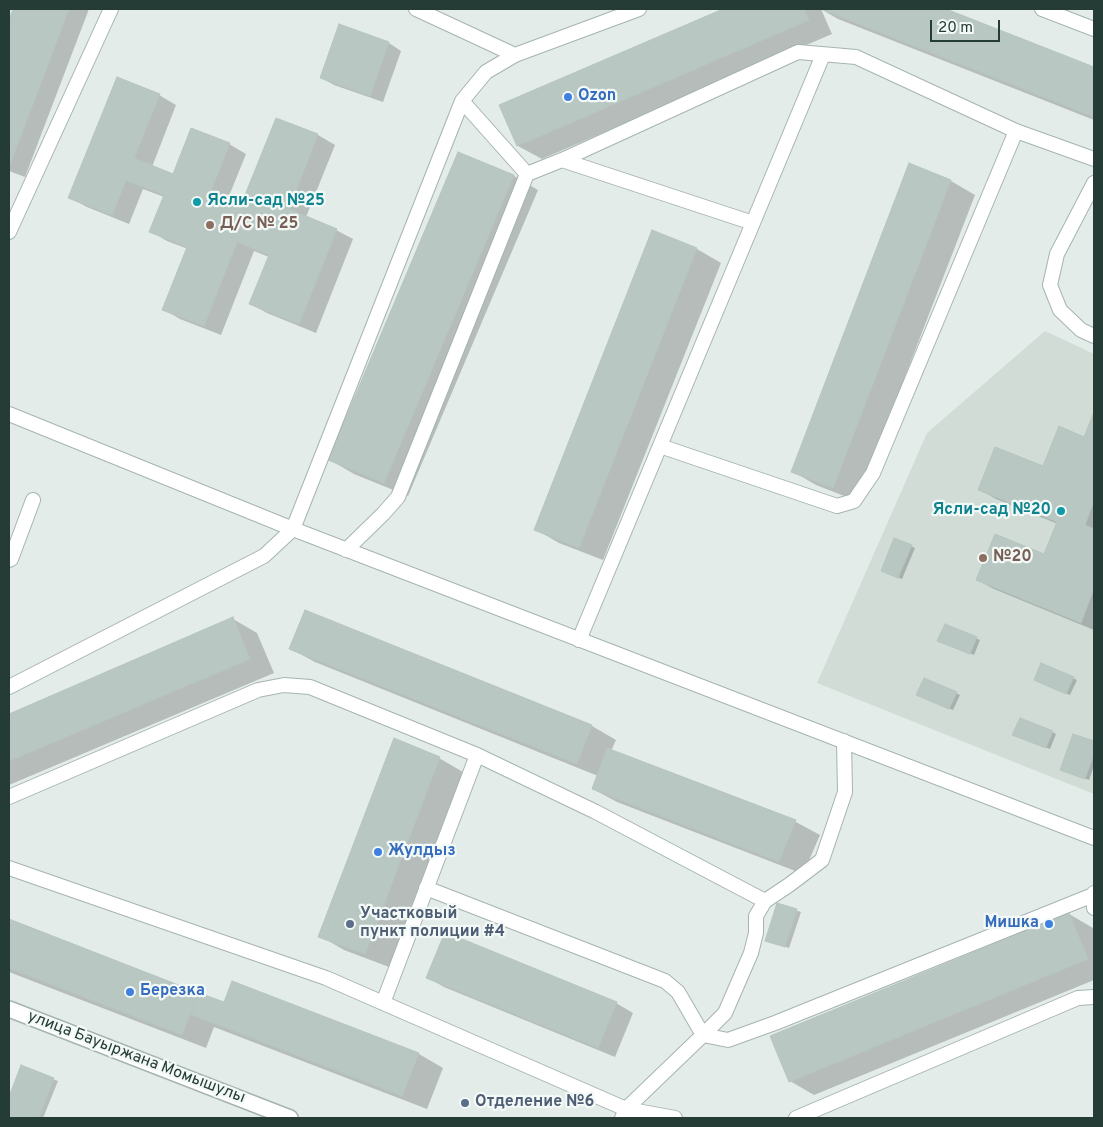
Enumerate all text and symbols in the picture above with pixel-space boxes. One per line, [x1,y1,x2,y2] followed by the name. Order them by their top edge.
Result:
[933,10,1003,42] scale bar
[938,19,973,38] text: 20 m
[578,87,616,107] place label: Ozon
[562,91,574,103] marker: Ozon
[207,192,325,212] place label: Ясли-сад №25
[191,196,203,208] marker: Ясли-сад №25
[220,215,298,235] place label: Д/С № 25
[204,219,216,231] marker: Д/С № 25
[932,501,1051,521] place label: Ясли-сад №20
[1055,505,1067,517] marker: Ясли-сад №20
[993,548,1032,568] place label: №20
[977,552,989,564] marker: №20
[388,842,456,862] place label: Жулдыз
[372,846,384,858] marker: Жулдыз
[360,905,505,943] place label: Участковый пункт полиции #4
[984,914,1039,934] place label: Мишка
[344,918,356,930] marker: Участковый пункт полиции #4
[1043,918,1055,930] marker: Мишка
[140,982,205,1002] place label: Березка
[124,986,136,998] marker: Березка
[24,1008,248,1108] street label: улица Бауыржана Момышулы
[475,1093,594,1113] place label: Отделение №6
[459,1097,471,1109] marker: Отделение №6

